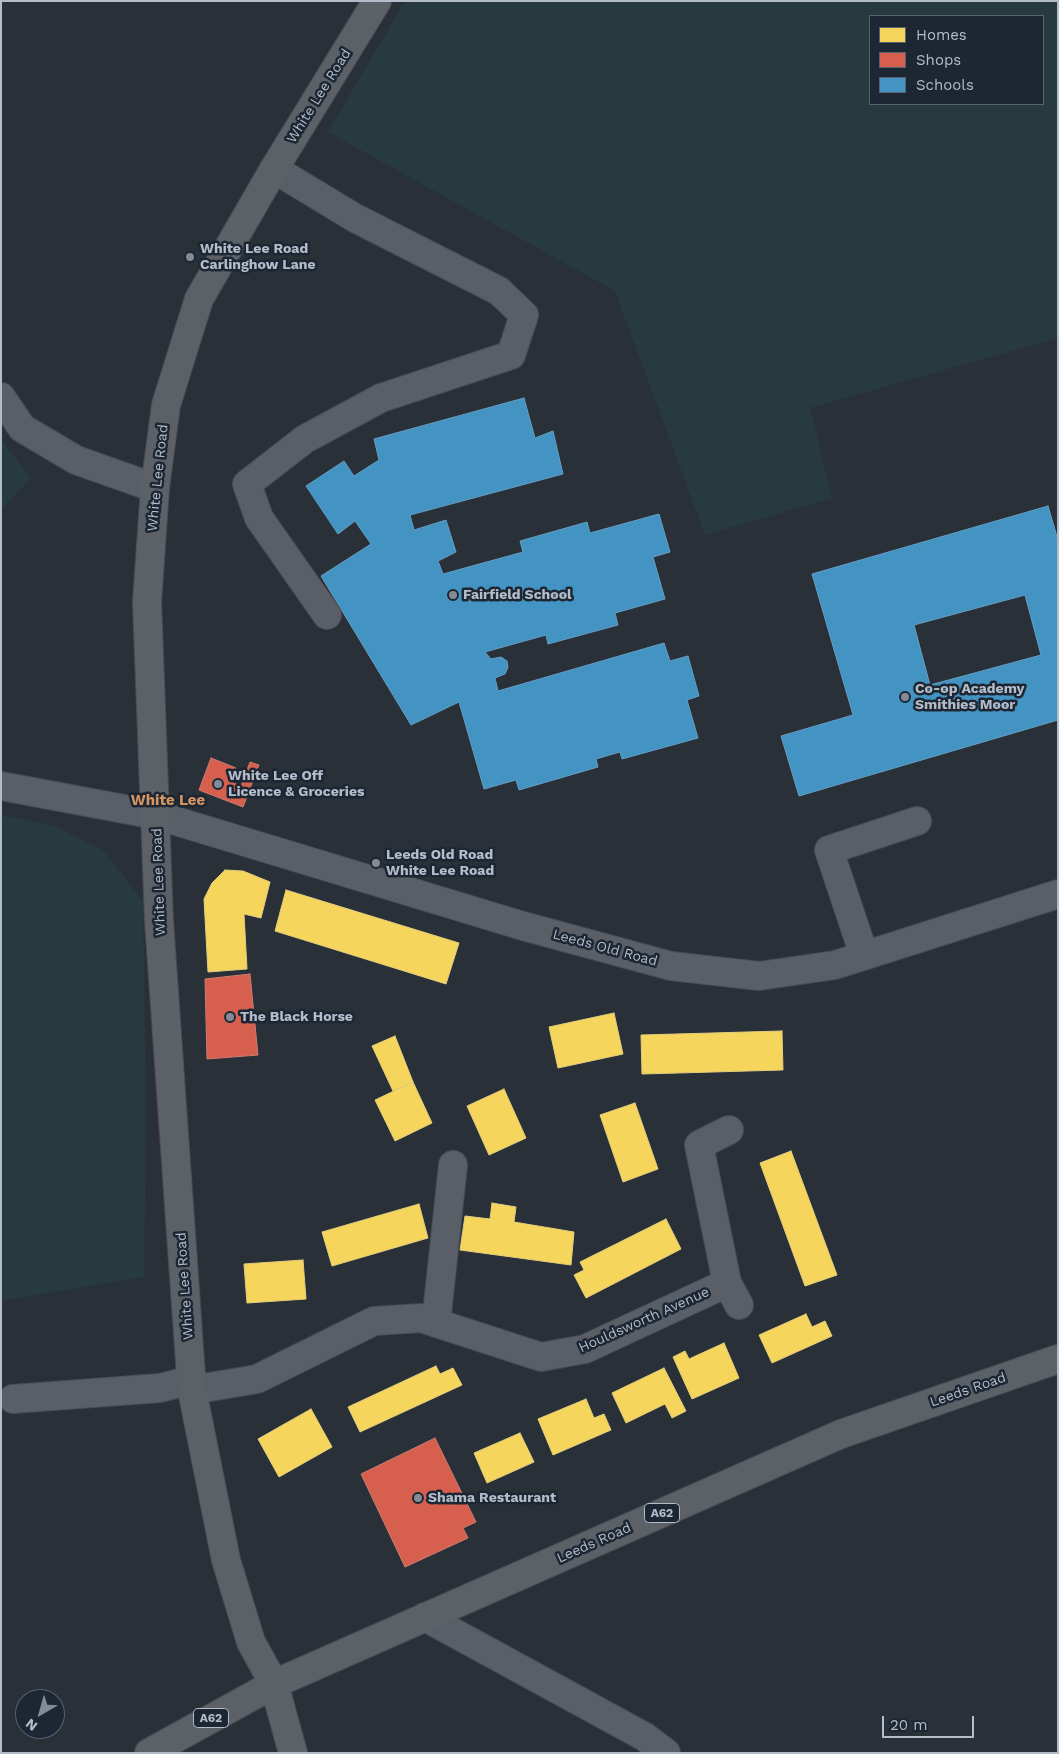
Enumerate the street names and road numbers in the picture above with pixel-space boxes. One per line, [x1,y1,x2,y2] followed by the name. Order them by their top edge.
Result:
[283,46,355,146] street label: White Lee Road
[144,424,172,532] street label: White Lee Road
[149,828,169,936] street label: White Lee Road
[551,926,659,970] street label: Leeds Old Road
[173,1232,197,1340] street label: White Lee Road
[576,1284,712,1356] street label: Houldsworth Avenue
[928,1369,1008,1411] street label: Leeds Road
[644,1504,680,1522] road number: A62
[554,1519,634,1567] street label: Leeds Road
[194,1709,228,1728] road number: A62

